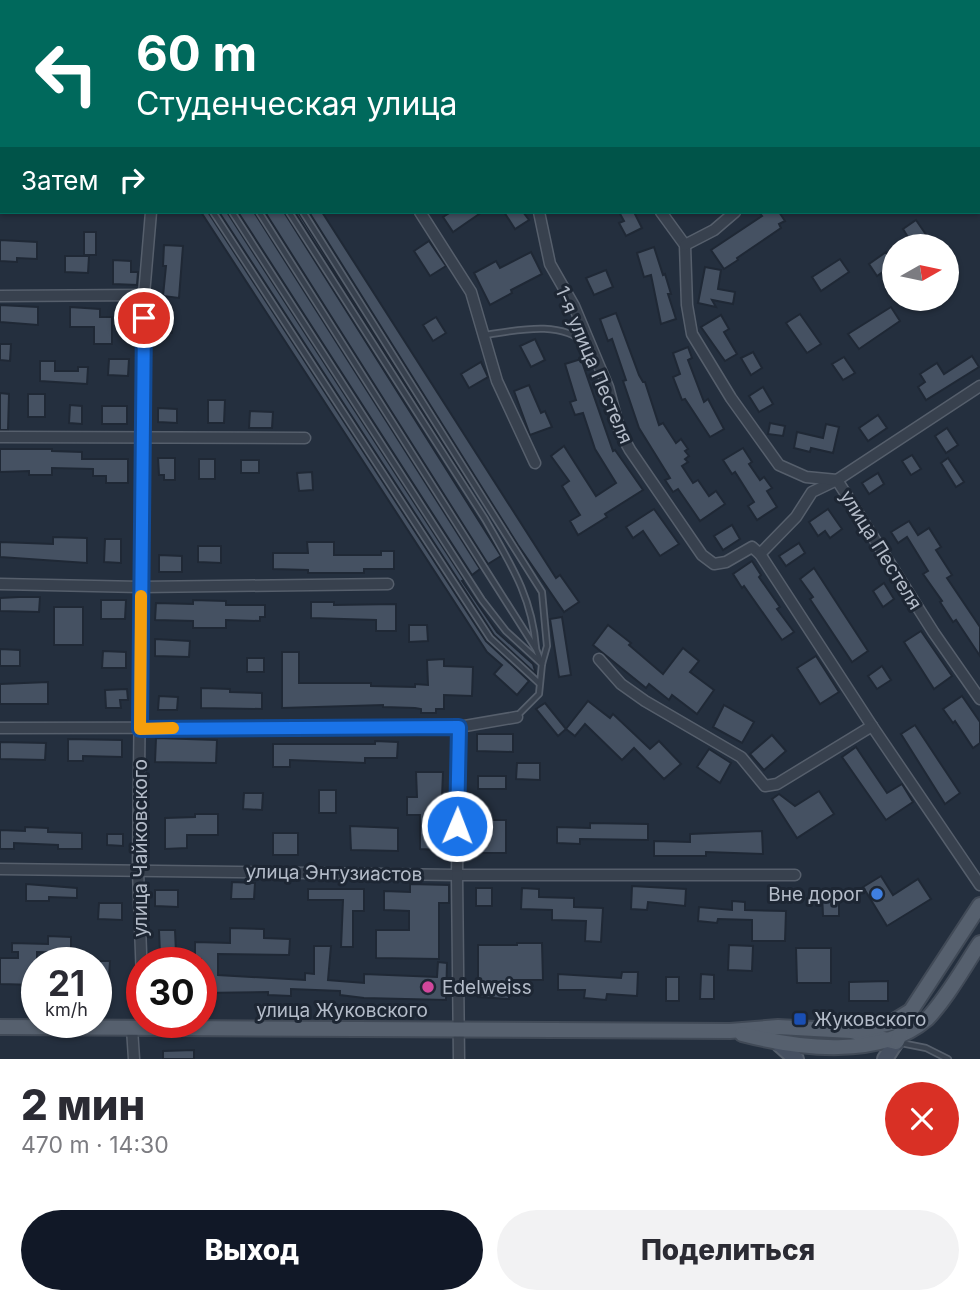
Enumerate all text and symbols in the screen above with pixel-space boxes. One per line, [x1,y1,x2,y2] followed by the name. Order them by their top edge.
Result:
[136,24,257,83] text: 60 m
[21,28,112,119] icon: left
[136,84,457,123] text: Студенческая улица
[113,161,151,199] icon: right
[21,165,99,196] text: Затем
[882,234,959,312] north arrow
[882,234,959,311] map controls
[550,283,638,447] street label: 1-я улица Пестеля
[114,288,174,348] pin
[125,299,163,337] icon: arrive
[835,486,927,614] street label: улица Пестеля
[129,759,152,937] street label: улица Чайковского
[420,789,494,863] position arrow
[245,860,423,886] street label: улица Энтузиастов
[768,883,863,906] place label: Вне дорог
[869,886,885,902] marker: Вне дорог
[126,947,217,1038] speed limit sign: 30
[48,962,85,1004] text: 21
[442,976,532,999] place label: Edelweiss
[420,979,436,995] marker: Edelweiss
[45,999,88,1020] text: km/h
[256,999,428,1022] street label: улица Жуковского
[814,1008,926,1031] place label: Жуковского
[792,1011,808,1027] marker: Жуковского
[21,1079,145,1130] text: 2 мин
[885,1082,959,1156] button: close
[21,1131,169,1159] text: 470 m · 14:30
[21,1210,483,1290] button: Выход
[497,1210,959,1290] button: Поделиться

